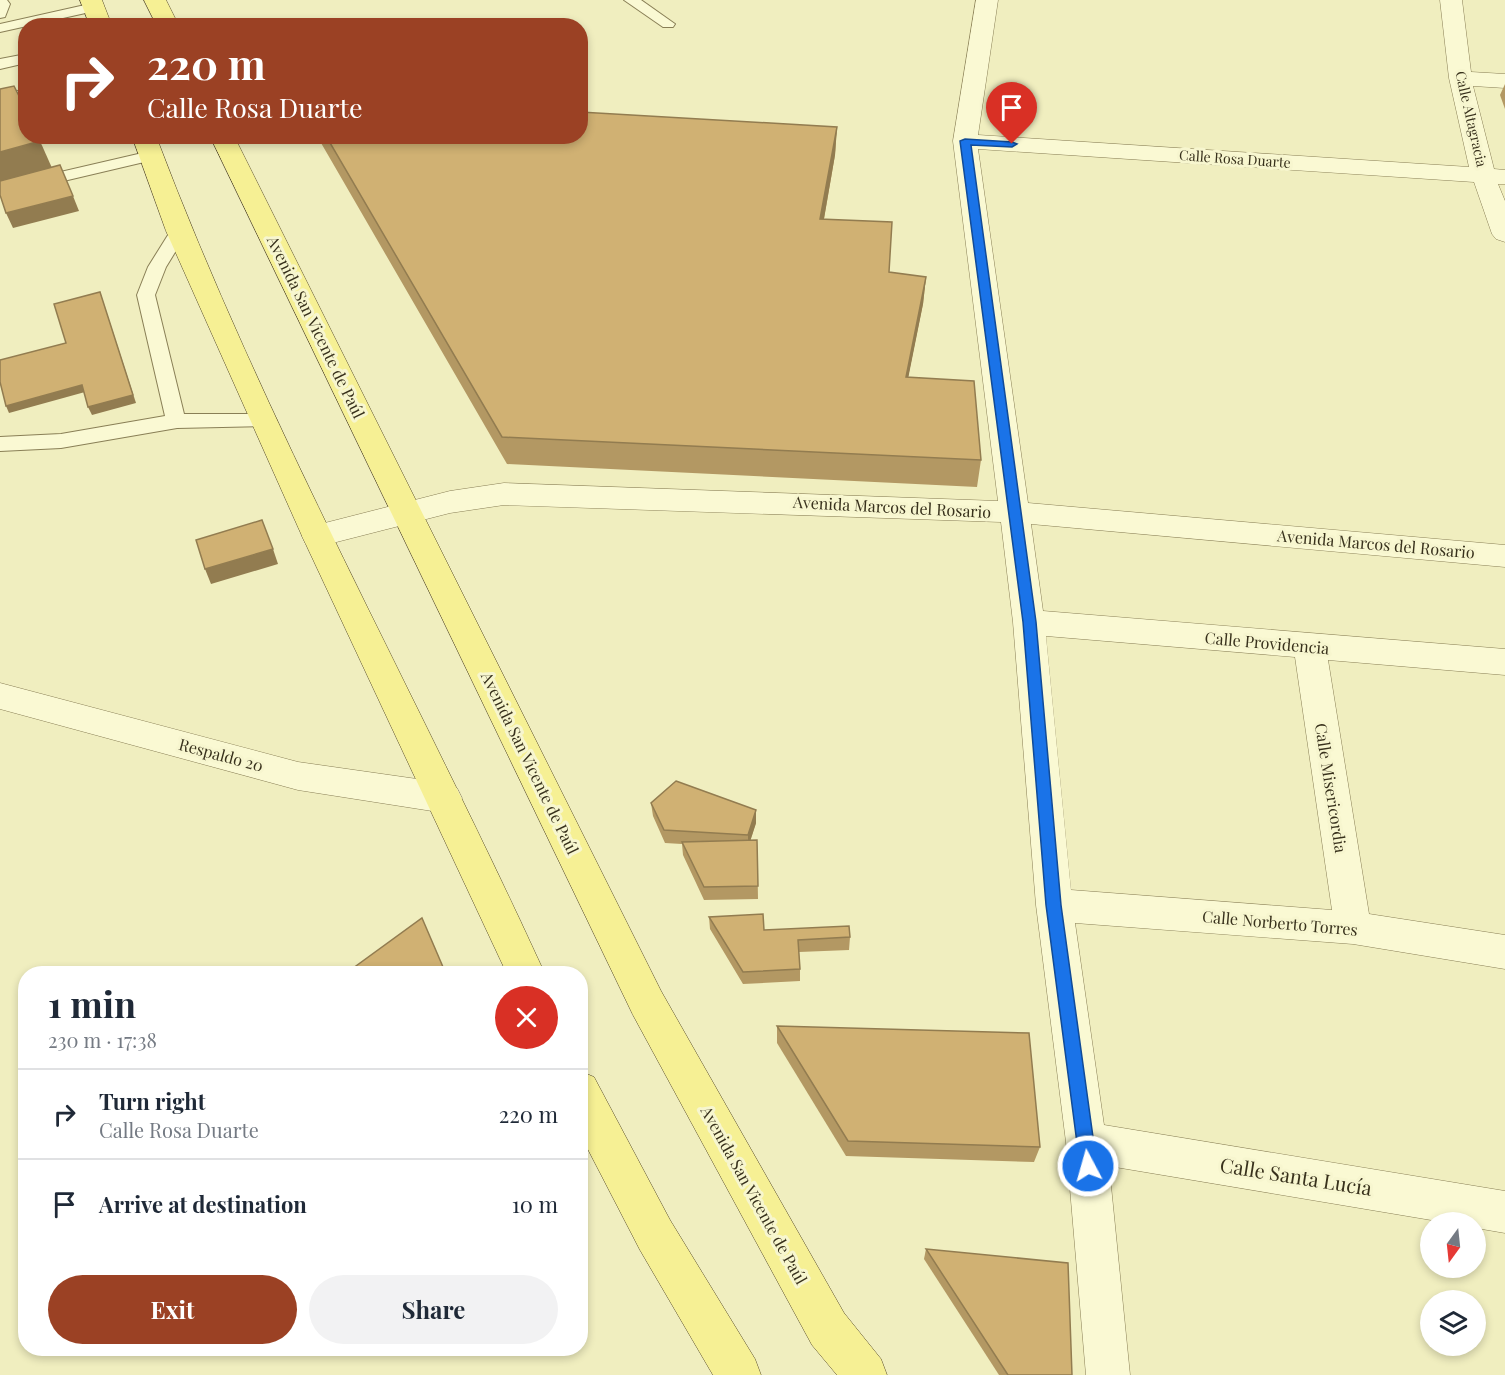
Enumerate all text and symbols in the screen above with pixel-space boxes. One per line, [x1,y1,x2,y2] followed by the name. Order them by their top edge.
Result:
[147,35,266,91] text: 220 m
[48,42,126,120] icon: right
[1451,69,1492,169] street label: Calle Altagracia
[986,82,1037,144] pin
[147,89,363,125] text: Calle Rosa Duarte
[995,91,1028,124] icon: arrive
[1179,145,1291,172] street label: Calle Rosa Duarte
[263,231,370,422] street label: Avenida San Vicente de Paúl
[791,491,992,522] street label: Avenida Marcos del Rosario
[1275,524,1476,563] street label: Avenida Marcos del Rosario
[1204,627,1330,658] street label: Calle Providencia
[477,667,584,858] street label: Avenida San Vicente de Paúl
[1311,722,1352,854] street label: Calle Misericordia
[177,733,266,776] street label: Respaldo 20
[1201,905,1359,940] street label: Calle Norberto Torres
[48,979,136,1027] text: 1 min
[495,986,558,1049] button: close
[48,1026,157,1053] text: 230 m · 17:38
[99,1086,205,1116] text: Turn right
[48,1098,81,1131] icon: right
[499,1099,558,1129] text: 220 m
[696,1101,812,1288] street label: Avenida San Vicente de Paúl
[99,1116,259,1143] text: Calle Rosa Duarte
[1056,1134,1120,1198] position arrow
[1218,1150,1374,1201] street label: Calle Santa Lucía
[48,1188,81,1221] icon: arrive
[99,1189,307,1219] text: Arrive at destination
[512,1189,558,1219] text: 10 m
[1420,1212,1486,1278] north arrow
[1420,1212,1486,1356] map controls
[48,1275,297,1344] button: Exit
[309,1275,558,1344] button: Share
[1420,1290,1486,1356] button: layers

